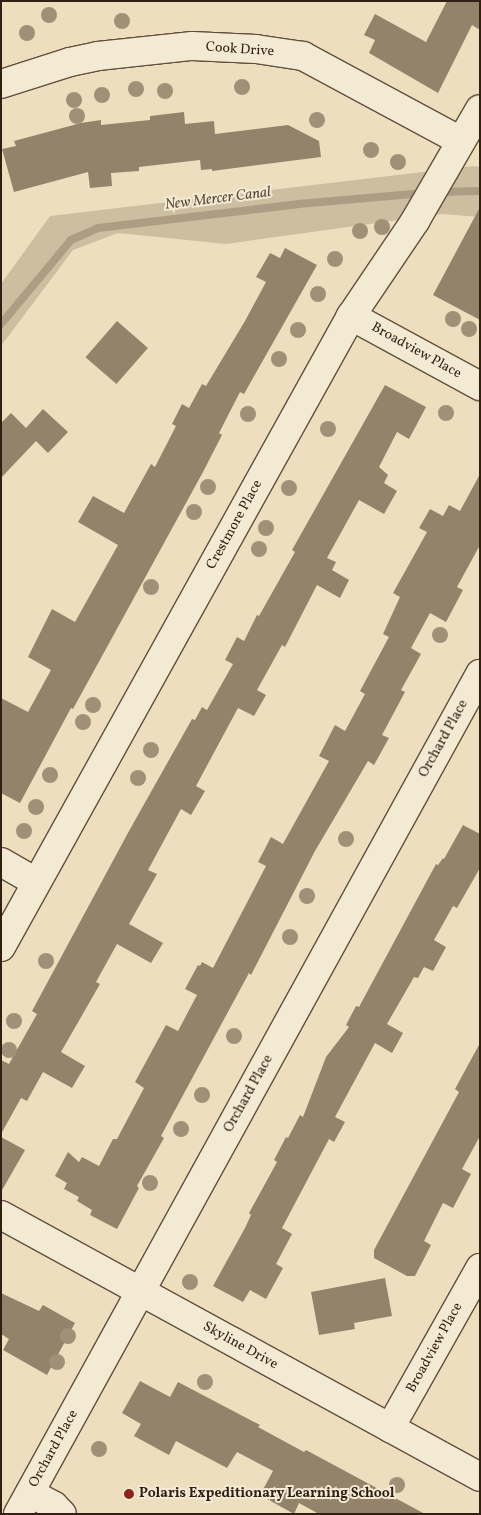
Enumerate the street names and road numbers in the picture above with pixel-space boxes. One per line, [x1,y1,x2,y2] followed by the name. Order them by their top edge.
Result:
[205,39,275,61] street label: Cook Drive
[368,319,464,383] street label: Broadview Place
[203,477,267,573] street label: Crestmore Place
[416,697,472,781] street label: Orchard Place
[221,1052,277,1136] street label: Orchard Place
[403,1300,467,1396] street label: Broadview Place
[199,1318,281,1374] street label: Skyline Drive
[26,1407,82,1491] street label: Orchard Place

